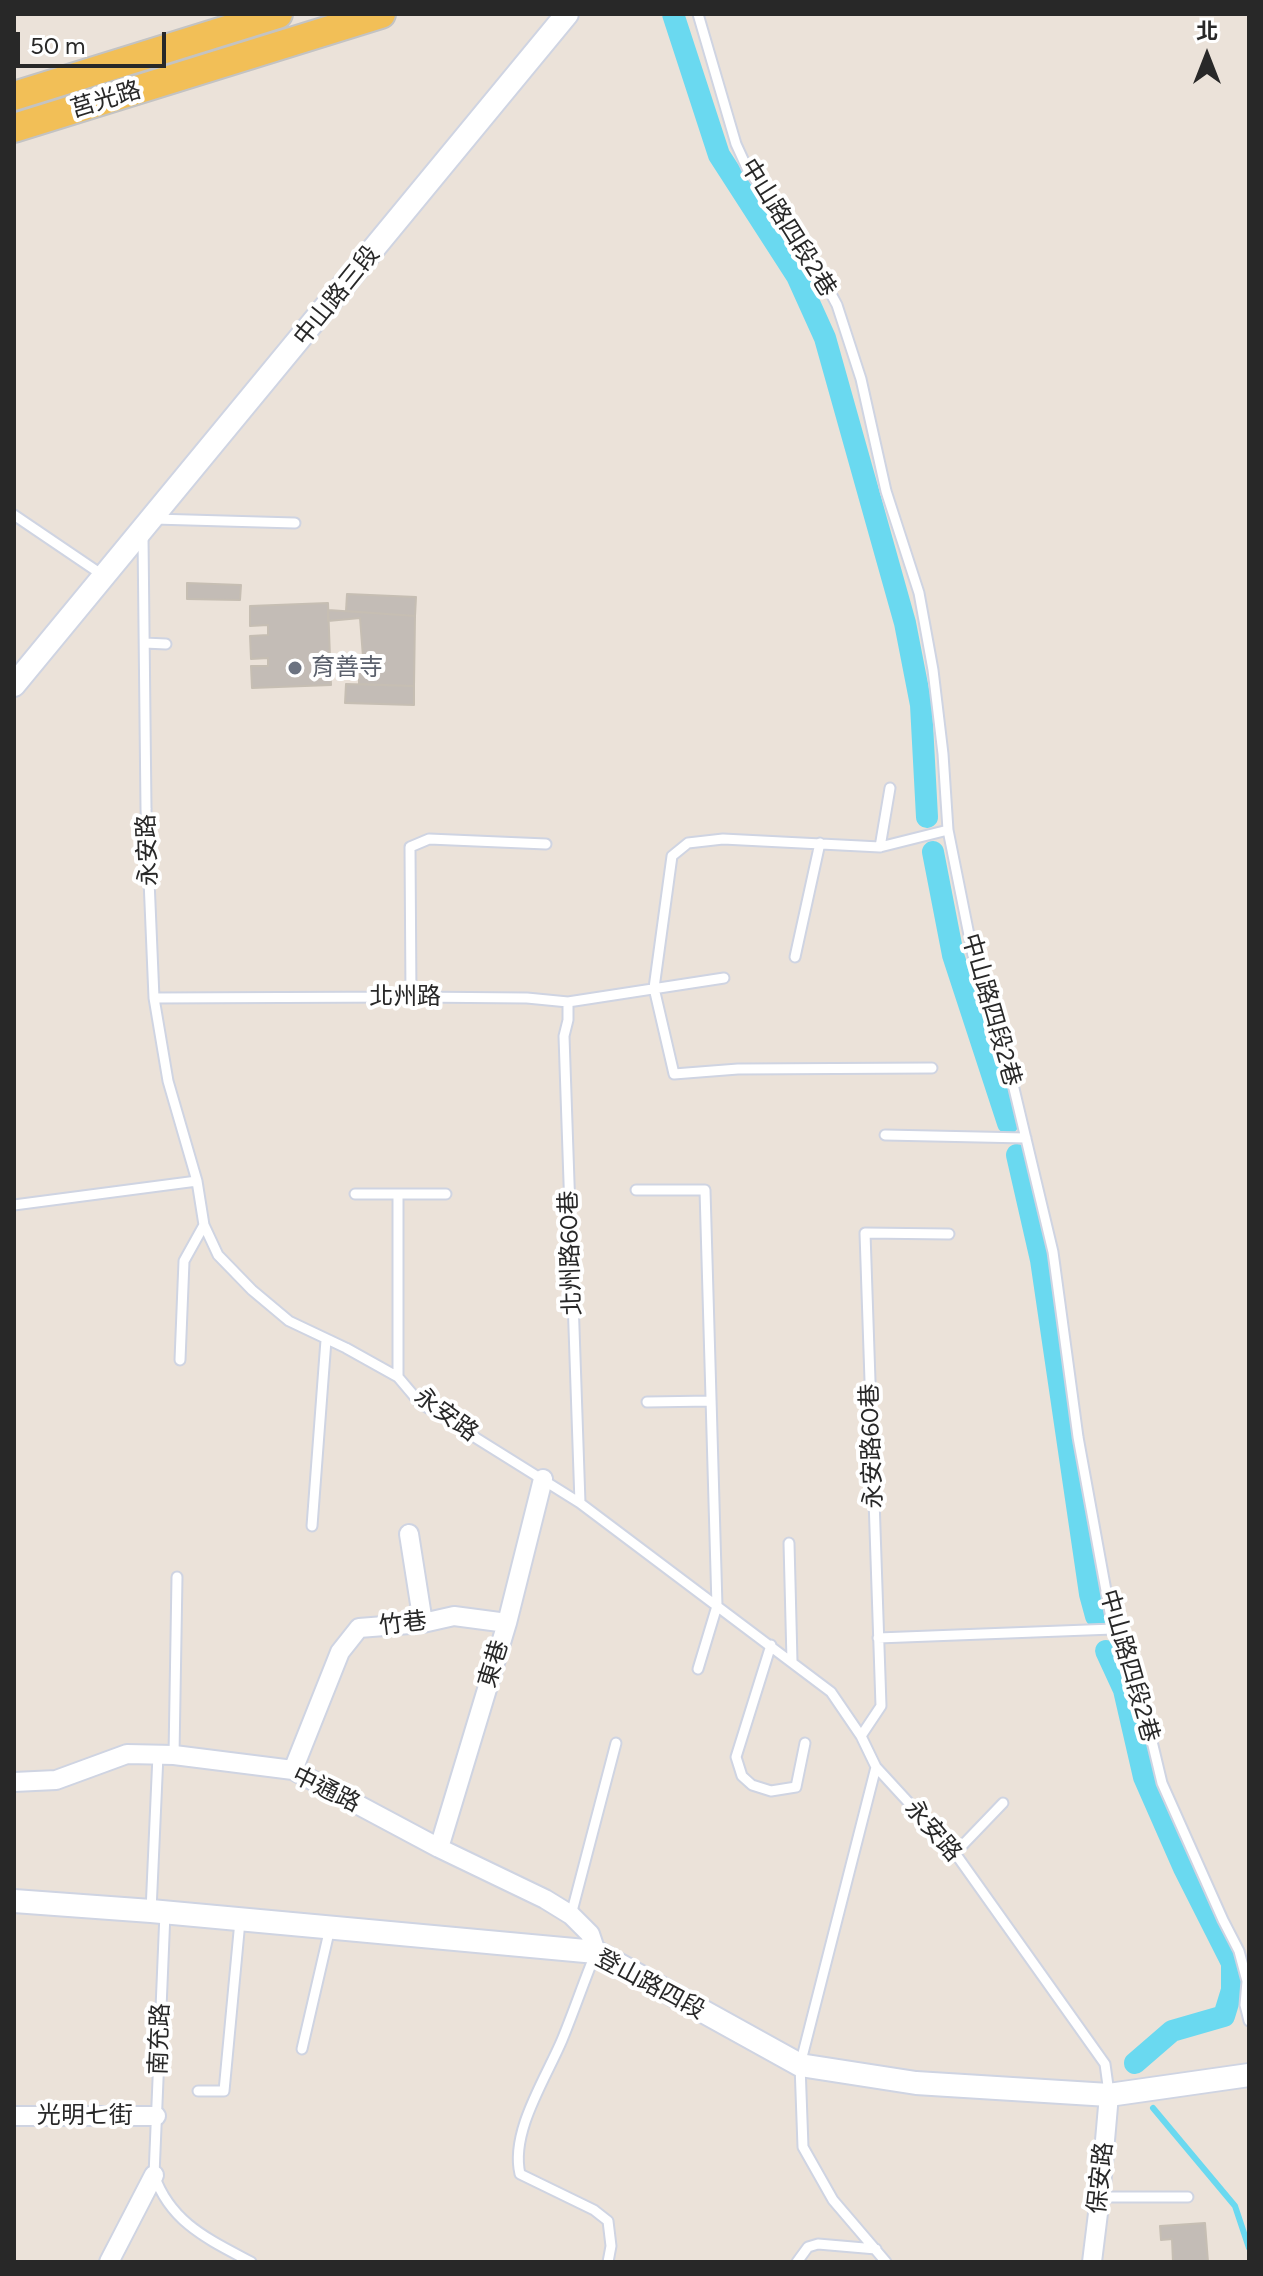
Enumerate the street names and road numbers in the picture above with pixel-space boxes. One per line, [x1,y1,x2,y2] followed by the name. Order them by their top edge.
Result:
[67,76,145,124] street label: 莒光路
[734,154,842,302] street label: 中山路四段2巷
[288,240,386,352] street label: 中山路三段
[132,814,164,886] street label: 永安路
[955,930,1027,1090] street label: 中山路四段2巷
[369,983,441,1011] street label: 北州路
[554,1190,588,1316] street label: 北州路60巷
[408,1382,484,1448] street label: 永安路
[855,1383,889,1509] street label: 永安路60巷
[1093,1586,1165,1746] street label: 中山路四段2巷
[377,1607,429,1641] street label: 竹巷
[473,1637,515,1691] street label: 東巷
[287,1761,365,1819] street label: 中通路
[899,1794,967,1868] street label: 永安路
[590,1944,710,2026] street label: 登山路四段
[144,2003,176,2075] street label: 南充路
[37,2102,133,2130] street label: 光明七街
[1083,2141,1119,2215] street label: 保安路

